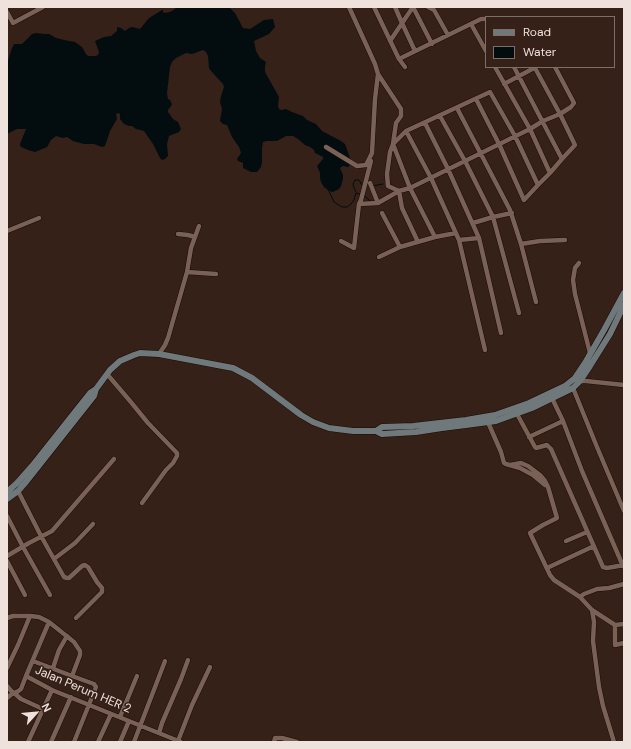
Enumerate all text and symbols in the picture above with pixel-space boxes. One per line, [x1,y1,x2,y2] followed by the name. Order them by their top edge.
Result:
[485,16,615,68] legend
[523,24,551,40] text: Road
[523,44,556,60] text: Water
[33,663,133,717] street label: Jalan Perum HER 2
[16,693,56,733] north arrow
[39,701,55,714] text: N

